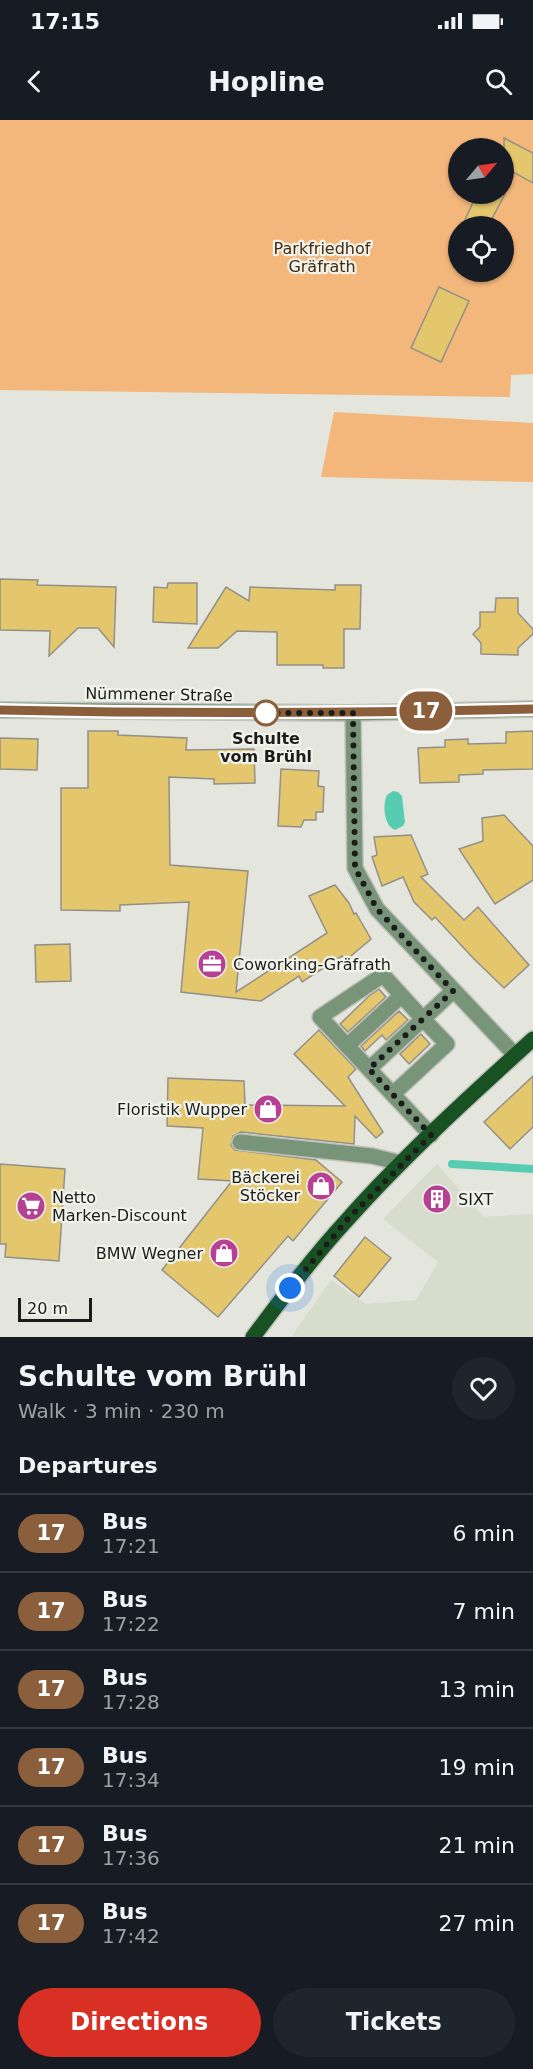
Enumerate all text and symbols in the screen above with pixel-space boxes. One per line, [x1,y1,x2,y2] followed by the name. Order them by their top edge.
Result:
[30,9,100,34] text: 17:15
[18,65,51,98] icon: back
[482,65,515,98] icon: search
[208,66,325,97] text: Hopline
[448,138,514,204] north arrow
[448,138,514,282] map controls
[448,216,514,282] button: locate
[274,239,371,276] park label: Parkfriedhof Gräfrath
[85,684,233,705] street label: Nümmener Straße
[399,692,453,730] line badge: 17
[411,699,441,723] text: 17
[253,700,279,726] marker: Schulte vom Brühl
[220,729,312,766] place label: Schulte vom Brühl
[196,948,228,980] office icon: Coworking-Gräfrath
[233,955,391,974] place label: Coworking-Gräfrath
[252,1093,284,1125] shop icon: Floristik Wupper
[117,1100,247,1119] place label: Floristik Wupper
[231,1168,300,1205] place label: Bäckerei Stöcker
[305,1170,337,1202] shop icon: Bäckerei Stöcker
[421,1183,453,1215] building icon: SIXT
[52,1188,187,1225] place label: Netto Marken-Discount
[15,1190,47,1222] supermarket icon: Netto Marken-Discount
[458,1190,494,1209] place label: SIXT
[208,1237,240,1269] shop icon: BMW Wegner
[96,1244,203,1263] place label: BMW Wegner
[275,1273,305,1303] your location
[18,1295,92,1322] scale bar
[27,1299,68,1318] text: 20 m
[452,1357,515,1420] button: heart
[18,1360,307,1393] text: Schulte vom Brühl
[18,1399,225,1423] text: Walk · 3 min · 230 m
[18,1453,158,1478] text: Departures
[102,1509,148,1534] text: Bus
[36,1521,66,1545] text: 17
[453,1521,515,1546] text: 6 min
[102,1534,160,1558] text: 17:21
[102,1587,148,1612] text: Bus
[36,1599,66,1623] text: 17
[453,1599,515,1624] text: 7 min
[102,1612,160,1636] text: 17:22
[102,1665,148,1690] text: Bus
[36,1677,66,1701] text: 17
[439,1677,515,1702] text: 13 min
[102,1690,160,1714] text: 17:28
[102,1743,148,1768] text: Bus
[36,1755,66,1779] text: 17
[439,1755,515,1780] text: 19 min
[102,1768,160,1792] text: 17:34
[102,1821,148,1846] text: Bus
[36,1833,66,1857] text: 17
[439,1833,515,1858] text: 21 min
[102,1846,160,1870] text: 17:36
[102,1899,148,1924] text: Bus
[36,1911,66,1935] text: 17
[439,1911,515,1936] text: 27 min
[102,1924,160,1948] text: 17:42
[18,1988,261,2057] button: Directions
[273,1988,515,2057] button: Tickets

